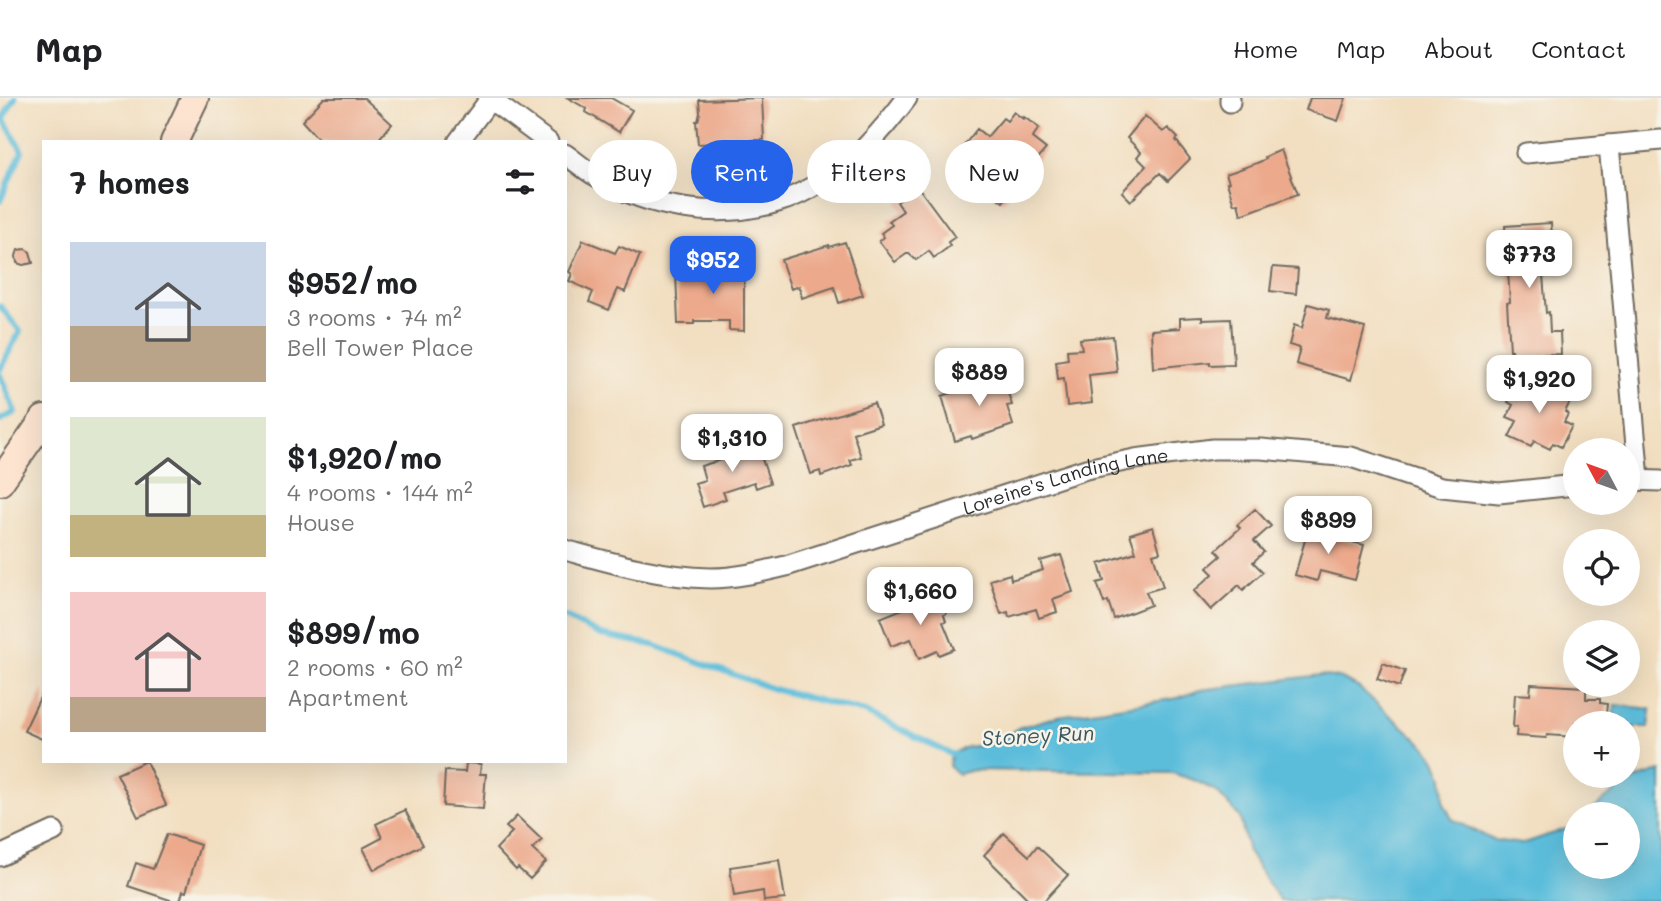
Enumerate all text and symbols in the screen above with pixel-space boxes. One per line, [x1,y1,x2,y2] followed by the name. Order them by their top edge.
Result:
[35,27,103,70] text: Map
[1233,33,1298,64] text: Home
[1336,33,1385,64] text: Map
[1423,33,1493,64] text: About
[1531,33,1626,64] text: Contact
[588,140,677,203] chip: Buy
[691,140,793,203] chip: Rent
[807,140,931,203] chip: Filters
[945,140,1044,203] chip: New
[70,162,190,202] text: 7 homes
[501,163,539,201] icon: filters
[1488,230,1570,290] pin: $773
[672,236,754,296] pin: $952
[1502,238,1556,268] text: $773
[686,244,740,274] text: $952
[287,262,417,302] text: $952/mo
[126,270,210,354] icon: home
[287,302,462,332] text: 3 rooms · 74 m²
[287,332,474,362] text: Bell Tower Place
[938,348,1020,408] pin: $889
[951,356,1007,386] text: $889
[1482,356,1596,415] pin: $1,920
[1503,363,1575,393] text: $1,920
[675,414,789,474] pin: $1,310
[697,422,767,452] text: $1,310
[287,437,442,477] text: $1,920/mo
[1563,438,1640,514] north arrow
[1563,438,1640,879] map controls
[960,442,1170,520] street label: Loreine's Landing Lane
[126,445,210,529] icon: home
[287,477,473,507] text: 4 rooms · 144 m²
[1287,496,1369,556] pin: $899
[1300,504,1356,534] text: $899
[287,507,355,537] text: House
[1563,529,1640,606] button: locate
[863,568,977,627] pin: $1,660
[883,575,957,605] text: $1,660
[287,612,420,652] text: $899/mo
[126,620,210,704] icon: home
[1563,620,1640,697] button: layers
[287,652,463,682] text: 2 rooms · 60 m²
[287,682,409,712] text: Apartment
[1563,711,1640,788] button: +
[981,718,1095,751] water label: Stoney Run
[1563,802,1640,879] button: −

